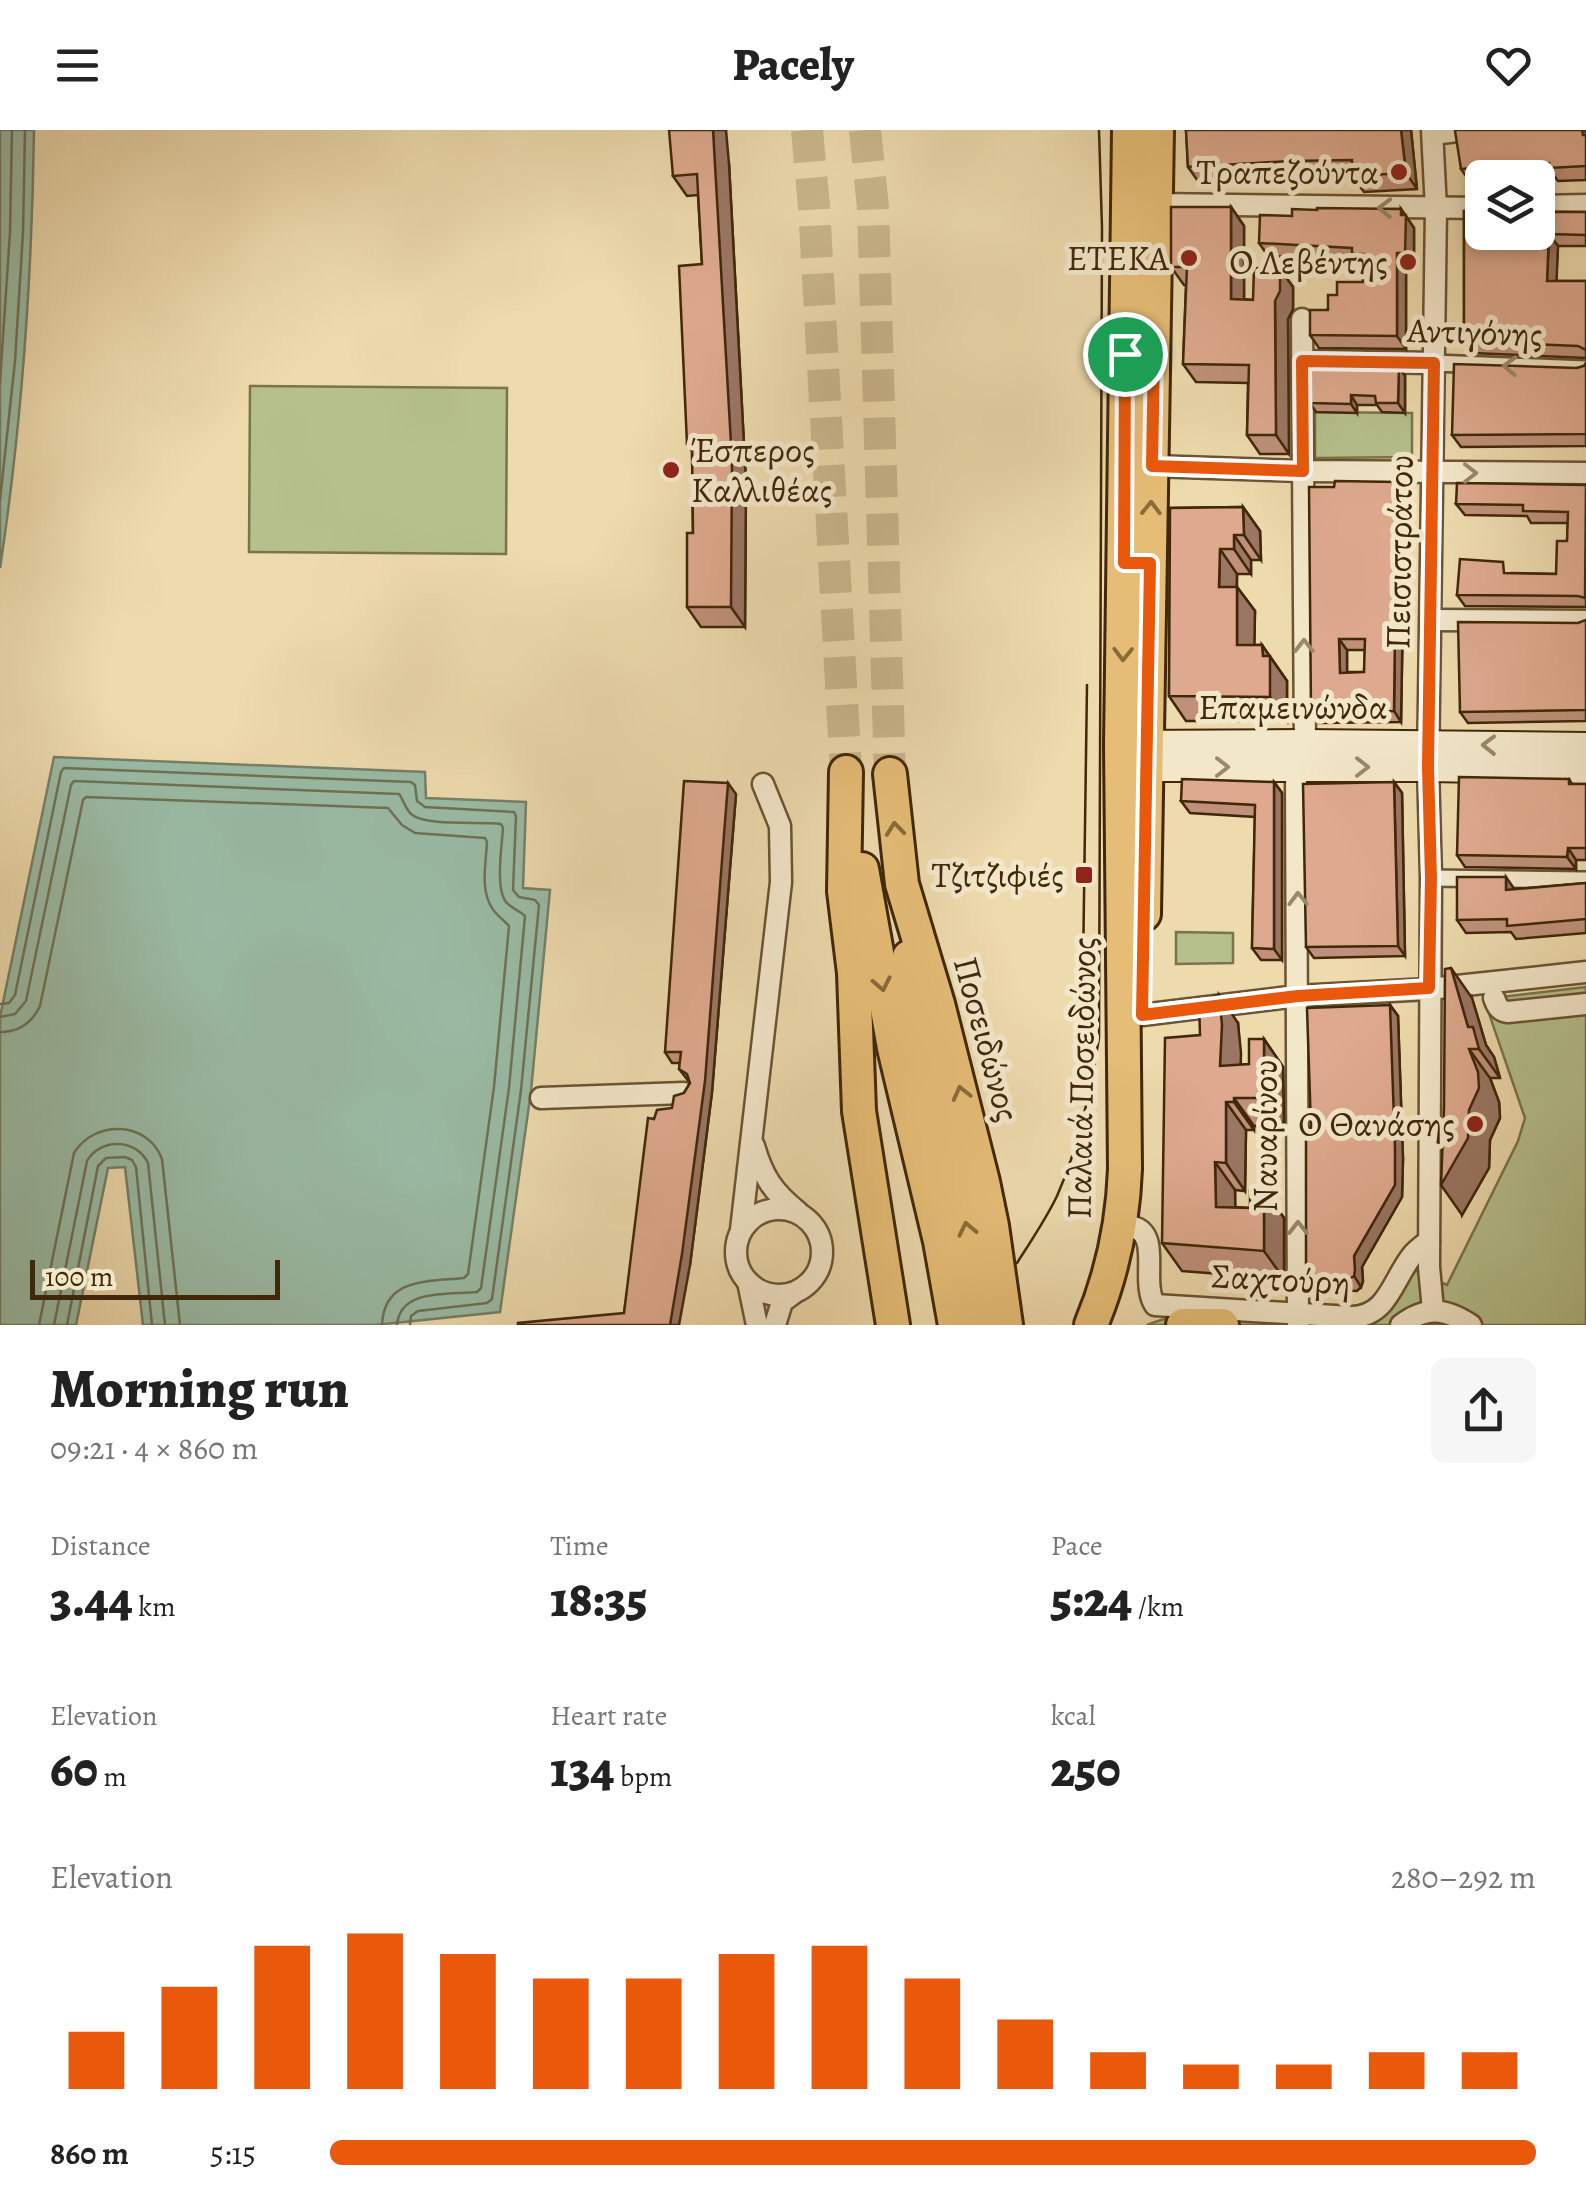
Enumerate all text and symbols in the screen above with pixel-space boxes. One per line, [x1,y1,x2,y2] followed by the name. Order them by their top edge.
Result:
[732,34,854,96] text: Pacely
[50,38,105,93] icon: menu
[1481,38,1536,93] icon: heart
[1197,148,1379,196] place label: Τραπεζούντα
[1465,160,1555,250] map controls
[1465,160,1555,250] button: layers
[1388,161,1410,183] marker: Τραπεζούντα
[1377,197,1392,219] one-way arrow
[1067,234,1170,282] place label: ΕΤΕΚΑ
[1229,238,1388,286] place label: Ο Λεβέντης
[1178,247,1200,269] marker: ΕΤΕΚΑ
[1397,251,1419,273] marker: Ο Λεβέντης
[1406,306,1543,358] street label: Αντιγόνης
[1083,312,1168,397] pin
[1098,327,1153,382] icon: arrive
[1501,355,1517,376] one-way arrow
[691,426,833,514] place label: Έσπερος Καλλιθέας
[1373,454,1425,650] street label: Πεισιστράτου
[660,459,682,481] marker: Έσπερος Καλλιθέας
[1464,462,1479,484] one-way arrow
[1141,499,1162,515] one-way arrow
[1293,638,1315,654] one-way arrow
[1112,647,1133,663] one-way arrow
[1198,683,1388,731] street label: Επαμεινώνδα
[1480,734,1496,756] one-way arrow
[1214,756,1230,778] one-way arrow
[1356,756,1371,778] one-way arrow
[885,821,906,837] one-way arrow
[932,851,1064,899] place label: Τζιτζιφιές
[1073,864,1095,886] marker: Τζιτζιφιές
[1287,890,1308,906] one-way arrow
[1055,937,1107,1219] street label: Παλαιά Ποσειδώνος
[942,951,1032,1127] street label: Ποσειδώνος
[870,975,891,992] one-way arrow
[1241,1059,1289,1213] street label: Ναυαρίνου
[951,1085,972,1102] one-way arrow
[1298,1100,1455,1148] place label: Ο Θανάσης
[1464,1113,1486,1135] marker: Ο Θανάσης
[1287,1219,1309,1234] one-way arrow
[957,1220,978,1237] one-way arrow
[1210,1251,1352,1307] street label: Σαχτούρη
[30,1255,280,1300] scale bar
[45,1258,113,1296] text: 100 m
[50,1351,349,1426] text: Morning run
[1431,1358,1536,1463] button: share
[50,1426,258,1470] text: 09:21 · 4 × 860 m
[50,1527,150,1565] text: Distance
[550,1527,609,1565] text: Time
[1051,1527,1103,1565] text: Pace
[50,1565,133,1633] text: 3.44
[550,1565,648,1633] text: 18:35
[1051,1565,1132,1633] text: 5:24
[133,1588,175,1626] text: km
[1132,1588,1184,1626] text: /km
[50,1697,157,1735] text: Elevation
[550,1697,667,1735] text: Heart rate
[1051,1697,1096,1735] text: kcal
[50,1735,98,1803] text: 60
[550,1735,614,1803] text: 134
[1051,1735,1121,1803] text: 250
[98,1758,127,1796] text: m
[614,1758,672,1796] text: bpm
[50,1855,173,1899] text: Elevation
[1391,1855,1536,1899] text: 280–292 m
[50,2131,129,2175] text: 860 m
[210,2131,256,2175] text: 5:15

